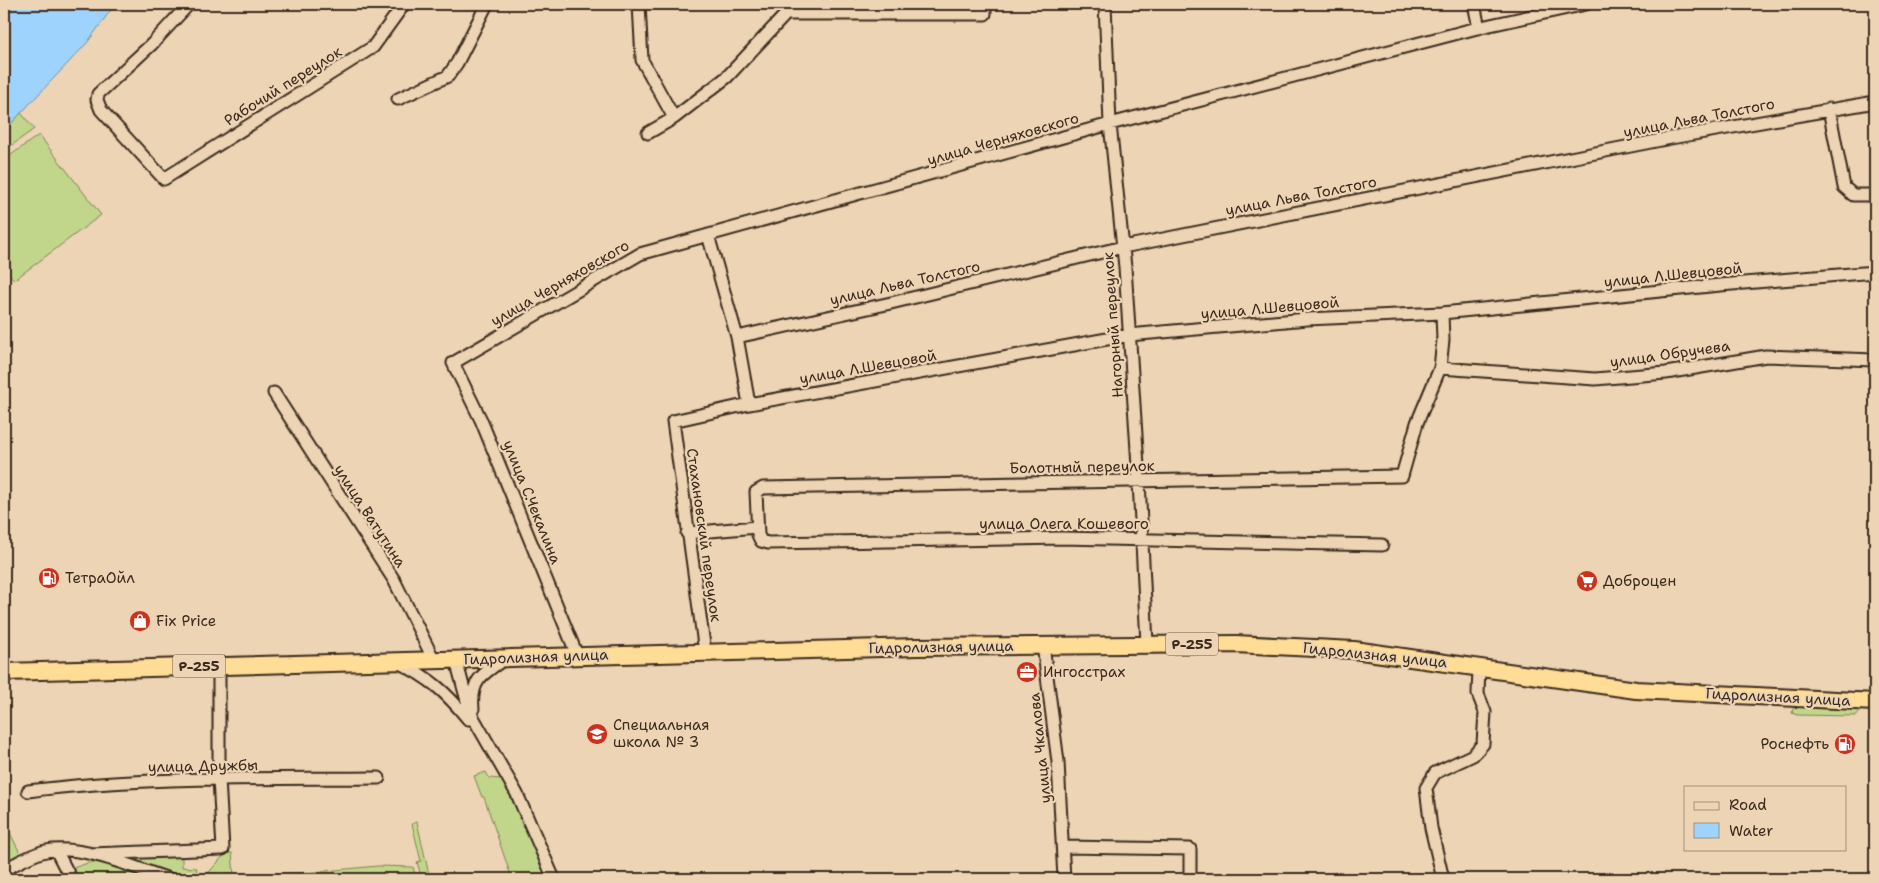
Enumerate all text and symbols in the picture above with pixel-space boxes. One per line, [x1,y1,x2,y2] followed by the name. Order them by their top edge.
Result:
[220,42,346,130] street label: Рабочий переулок
[1622,94,1776,142] street label: улица Льва Толстого
[925,108,1081,170] street label: улица Черняховского
[1224,172,1378,220] street label: улица Льва Толстого
[487,235,633,331] street label: улица Черняховского
[1098,252,1128,398] street label: Нагорный переулок
[828,256,982,310] street label: улица Льва Толстого
[1603,258,1743,292] street label: улица Л.Шевцовой
[1200,292,1340,324] street label: улица Л.Шевцовой
[1609,336,1732,372] street label: улица Обручева
[798,345,938,389] street label: улица Л.Шевцовой
[498,437,566,568] street label: улица С.Чекалина
[682,447,726,623] street label: Стахановский переулок
[1009,456,1155,478] street label: Болотный переулок
[329,461,411,572] street label: улица Ватутина
[979,514,1149,534] street label: улица Олега Кошевого
[37,566,61,590] fuel station icon: ТетраОйл
[65,568,135,588] place label: ТетраОйл
[1575,569,1599,593] supermarket icon: Доброцен
[1603,571,1676,591] place label: Доброцен
[128,609,152,633] shop icon: Fix Price
[156,611,216,631] place label: Fix Price
[1166,633,1218,656] road number: Р-255
[868,636,1014,658] street label: Гидролизная улица
[1302,637,1449,673] street label: Гидролизная улица
[463,644,610,670] street label: Гидролизная улица
[173,654,225,678] road number: Р-255
[1015,660,1039,684] office icon: Ингосстрах
[1043,662,1125,682] place label: Ингосстрах
[1705,683,1852,711] street label: Гидролизная улица
[1024,691,1056,804] street label: улица Чкалова
[613,715,709,752] place label: Специальная школа № 3
[585,722,609,746] school or university icon: Специальная школа № 3
[1833,732,1857,756] fuel station icon: Роснефть
[1760,734,1829,754] place label: Роснефть
[148,755,258,777] street label: улица Дружбы
[1684,786,1846,850] legend
[1729,795,1767,815] text: Road
[1729,821,1773,841] text: Water

